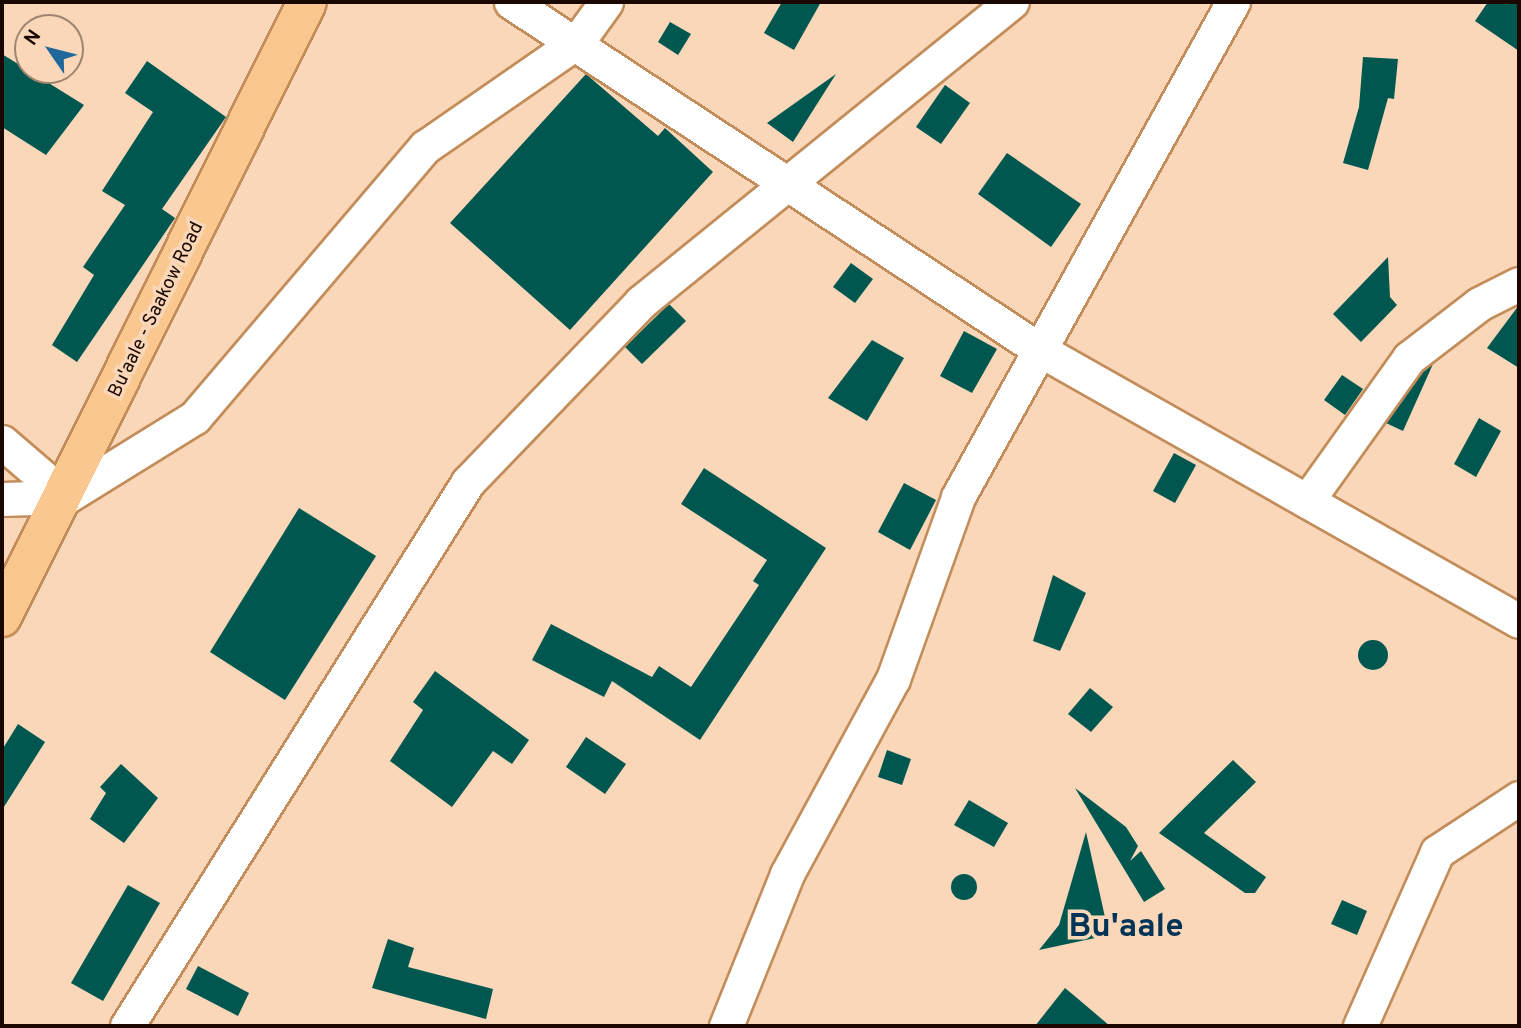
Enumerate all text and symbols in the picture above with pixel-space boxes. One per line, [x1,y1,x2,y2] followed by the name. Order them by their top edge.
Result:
[14,14,84,84] north arrow
[20,26,47,51] text: N
[105,219,209,401] street label: Bu'aale - Saakow Road
[1068,909,1184,949] district label: Bu'aale

